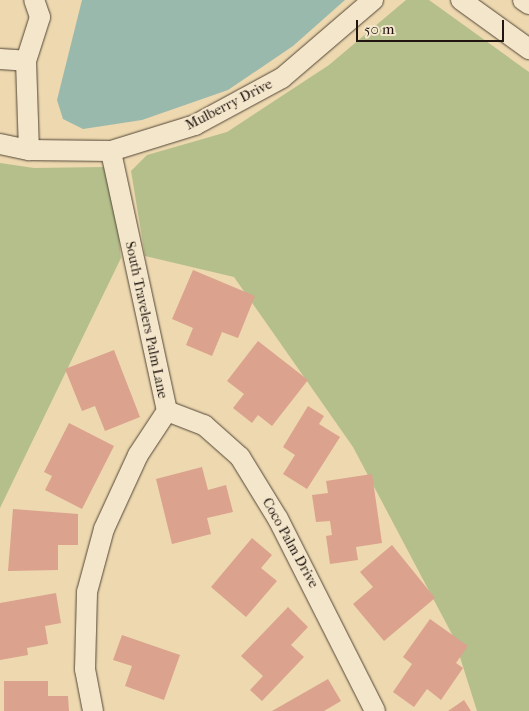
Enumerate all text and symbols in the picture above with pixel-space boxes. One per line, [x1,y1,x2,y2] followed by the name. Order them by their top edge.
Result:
[359,10,506,42] scale bar
[364,20,394,38] text: 50 m
[183,76,275,134] street label: Mulberry Drive
[121,240,171,400] street label: South Travelers Palm Lane
[258,495,322,591] street label: Coco Palm Drive

